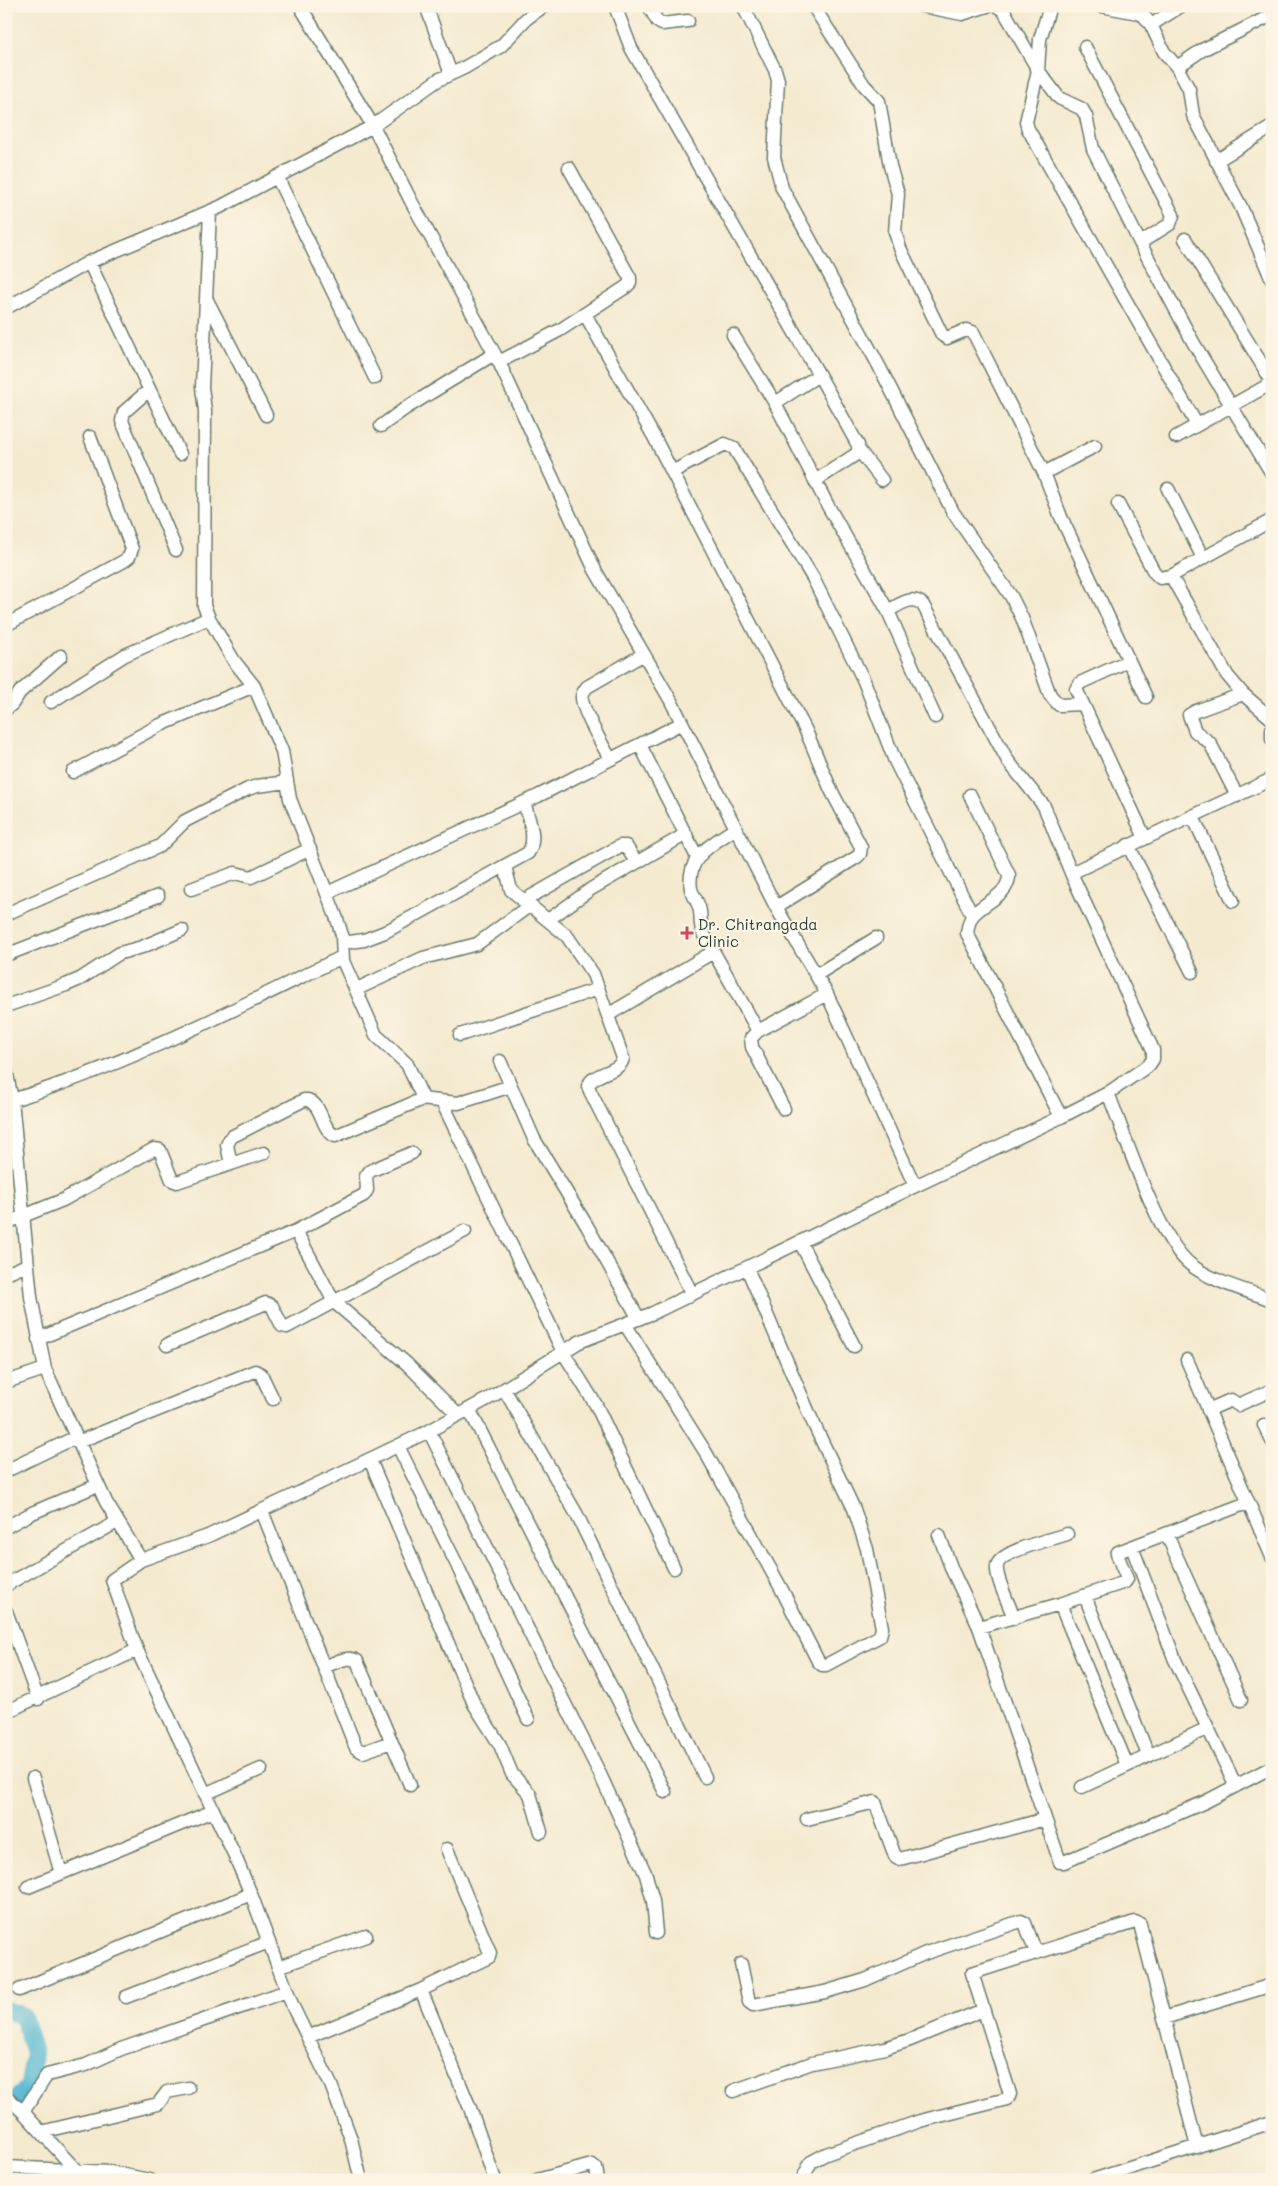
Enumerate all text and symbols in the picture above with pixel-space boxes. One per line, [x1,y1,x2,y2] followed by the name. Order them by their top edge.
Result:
[698,914,818,951] place label: Dr. Chitrangada Clinic
[680,926,694,940] marker: Dr. Chitrangada Clinic

